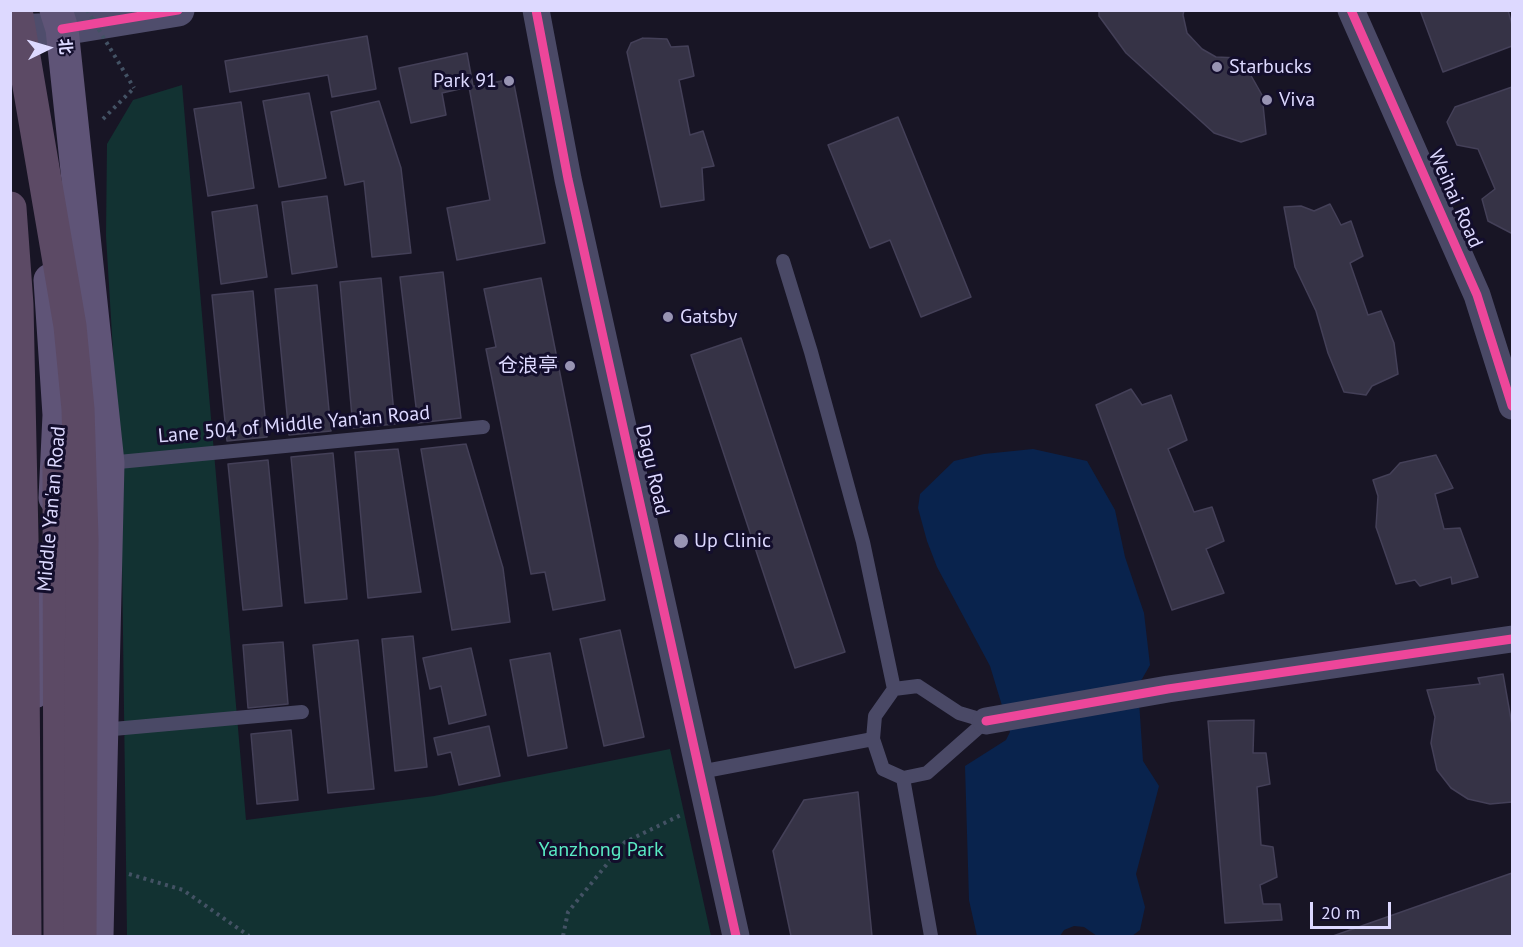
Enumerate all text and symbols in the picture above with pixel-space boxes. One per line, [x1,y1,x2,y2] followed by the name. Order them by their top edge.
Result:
[18,18,78,78] north arrow
[55,38,77,55] text: 北
[1229,55,1312,79] place label: Starbucks
[1210,60,1224,74] marker: Starbucks
[433,69,497,93] place label: Park 91
[502,74,516,88] marker: Park 91
[1279,88,1315,112] place label: Viva
[1260,93,1274,107] marker: Viva
[1423,146,1487,252] street label: Weihai Road
[680,305,737,329] place label: Gatsby
[661,310,675,324] marker: Gatsby
[498,354,558,378] place label: 仓浪亭
[563,359,577,373] marker: 仓浪亭
[157,401,431,449] street label: Lane 504 of Middle Yan'an Road
[630,422,674,518] street label: Dagu Road
[33,425,71,593] street label: Middle Yan'an Road
[694,529,771,553] place label: Up Clinic
[672,532,690,550] marker: Up Clinic
[539,838,663,862] park label: Yanzhong Park
[1313,890,1394,928] scale bar
[1321,901,1360,924] text: 20 m

